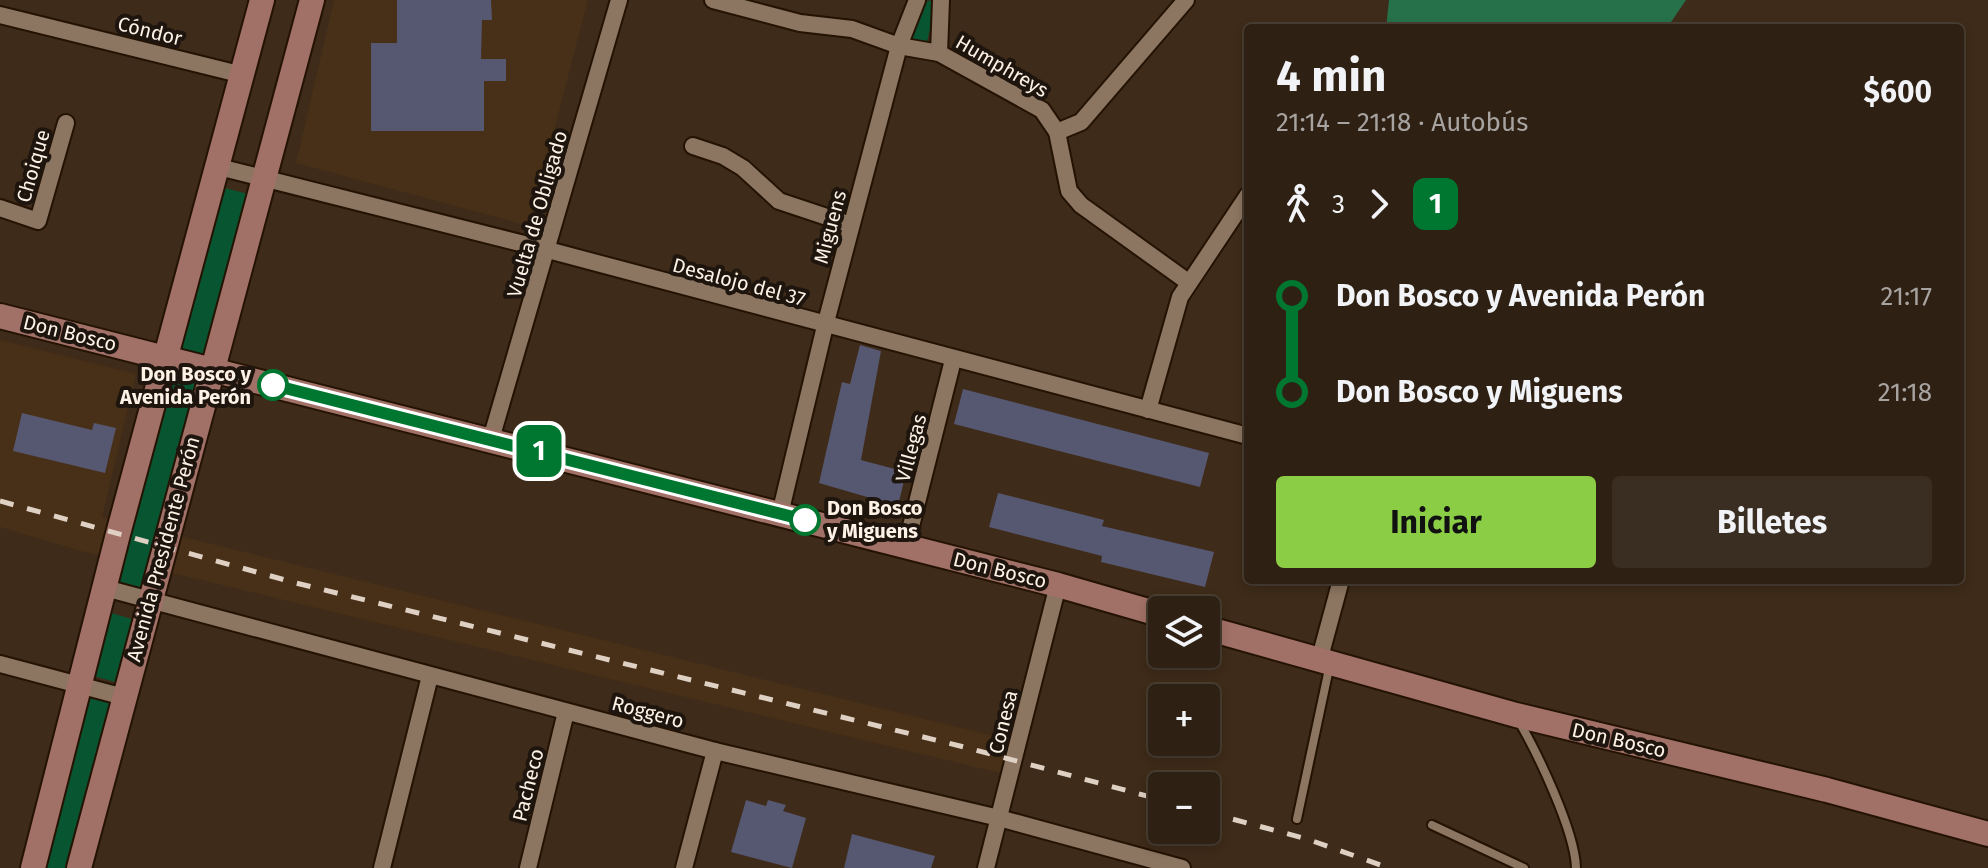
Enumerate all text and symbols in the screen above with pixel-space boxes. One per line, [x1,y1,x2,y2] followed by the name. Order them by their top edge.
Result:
[115,11,185,51] street label: Cóndor
[951,30,1053,102] street label: Humphreys
[1276,50,1386,103] text: 4 min
[1864,74,1932,110] text: $600
[1276,107,1528,138] text: 21:14 – 21:18 · Autobús
[11,127,55,205] street label: Choique
[502,128,572,300] street label: Vuelta de Obligado
[1276,182,1320,226] icon: walk
[1357,182,1401,226] icon: forward
[1429,187,1442,220] text: 1
[809,188,851,266] street label: Miguens
[1332,189,1345,220] text: 3
[670,253,808,311] street label: Desalojo del 37
[1336,278,1705,314] text: Don Bosco y Avenida Perón
[1881,281,1932,312] text: 21:17
[21,310,119,356] street label: Don Bosco
[119,362,252,409] place label: Don Bosco y Avenida Perón
[258,370,288,400] marker: Don Bosco y Avenida Perón
[1336,374,1623,410] text: Don Bosco y Miguens
[1878,377,1932,408] text: 21:18
[890,411,932,485] street label: Villegas
[513,425,565,477] line badge: 1
[121,434,205,664] street label: Avenida Presidente Perón
[533,434,546,467] text: 1
[1276,476,1596,568] button: Iniciar
[1612,476,1932,568] button: Billetes
[826,496,923,543] place label: Don Bosco y Miguens
[790,505,820,535] marker: Don Bosco y Miguens
[951,547,1049,593] street label: Don Bosco
[1148,596,1220,844] map controls
[1148,596,1220,668] button: layers
[1148,684,1220,756] button: +
[983,688,1023,756] street label: Conesa
[609,691,687,733] street label: Roggero
[1570,718,1668,762] street label: Don Bosco
[507,746,549,824] street label: Pacheco
[1148,772,1220,844] button: −

